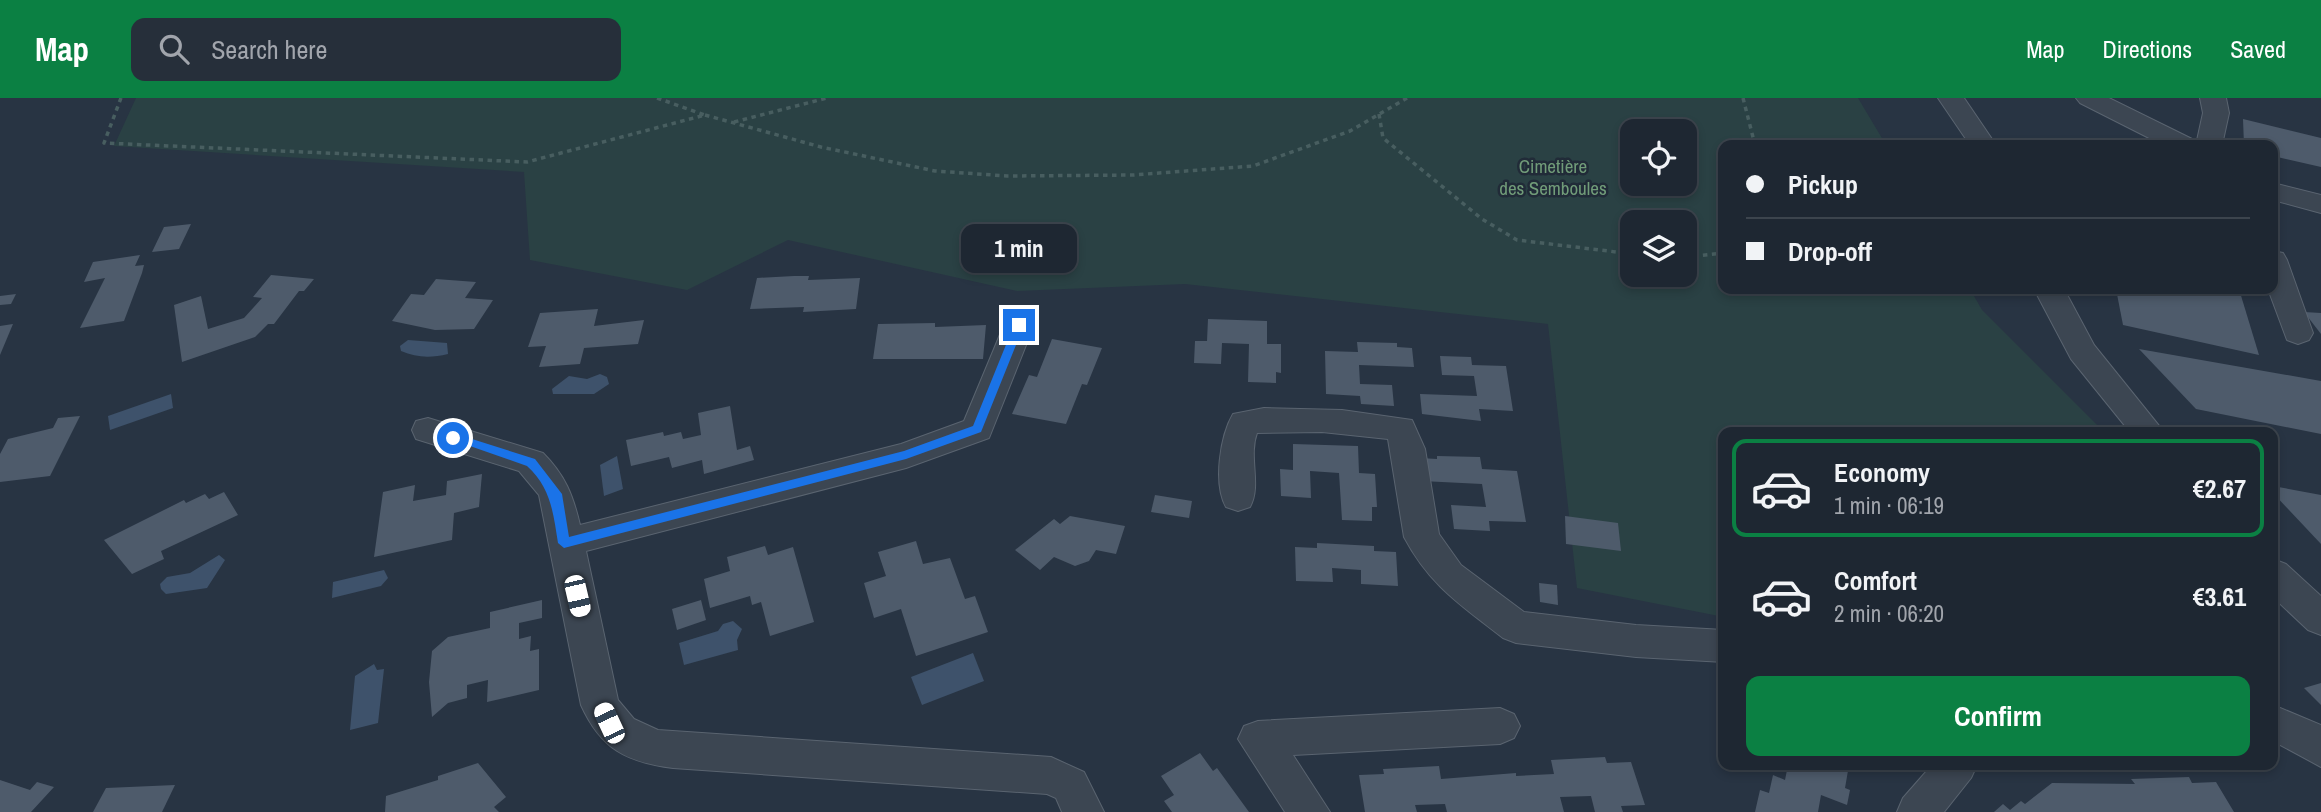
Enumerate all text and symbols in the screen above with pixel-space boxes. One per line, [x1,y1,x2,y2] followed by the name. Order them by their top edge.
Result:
[131,18,621,81] search box
[35,27,89,71] text: Map
[155,30,193,68] icon: search
[211,32,327,67] text: Search here
[2026,33,2064,65] text: Map
[2102,33,2192,65] text: Directions
[2230,33,2286,65] text: Saved
[1620,119,1697,287] map controls
[1620,119,1697,196] button: locate
[1499,153,1607,201] park label: Cimetière des Semboules
[1788,167,1858,202] text: Pickup
[1620,210,1697,287] button: layers
[961,224,1077,272] callout: 1 min
[994,233,1044,264] text: 1 min
[1788,234,1872,269] text: Drop-off
[1003,309,1035,341] route end
[437,422,469,454] route start
[1834,455,1930,490] text: Economy
[1750,457,1813,520] icon: car
[2193,471,2246,506] text: €2.67
[1834,490,1944,521] text: 1 min · 06:19
[1834,563,1917,598] text: Comfort
[1750,565,1813,628] icon: car
[563,573,592,619] car
[2193,579,2246,614] text: €3.61
[1834,598,1944,629] text: 2 min · 06:20
[1746,676,2250,756] button: Confirm
[591,700,628,746] car

